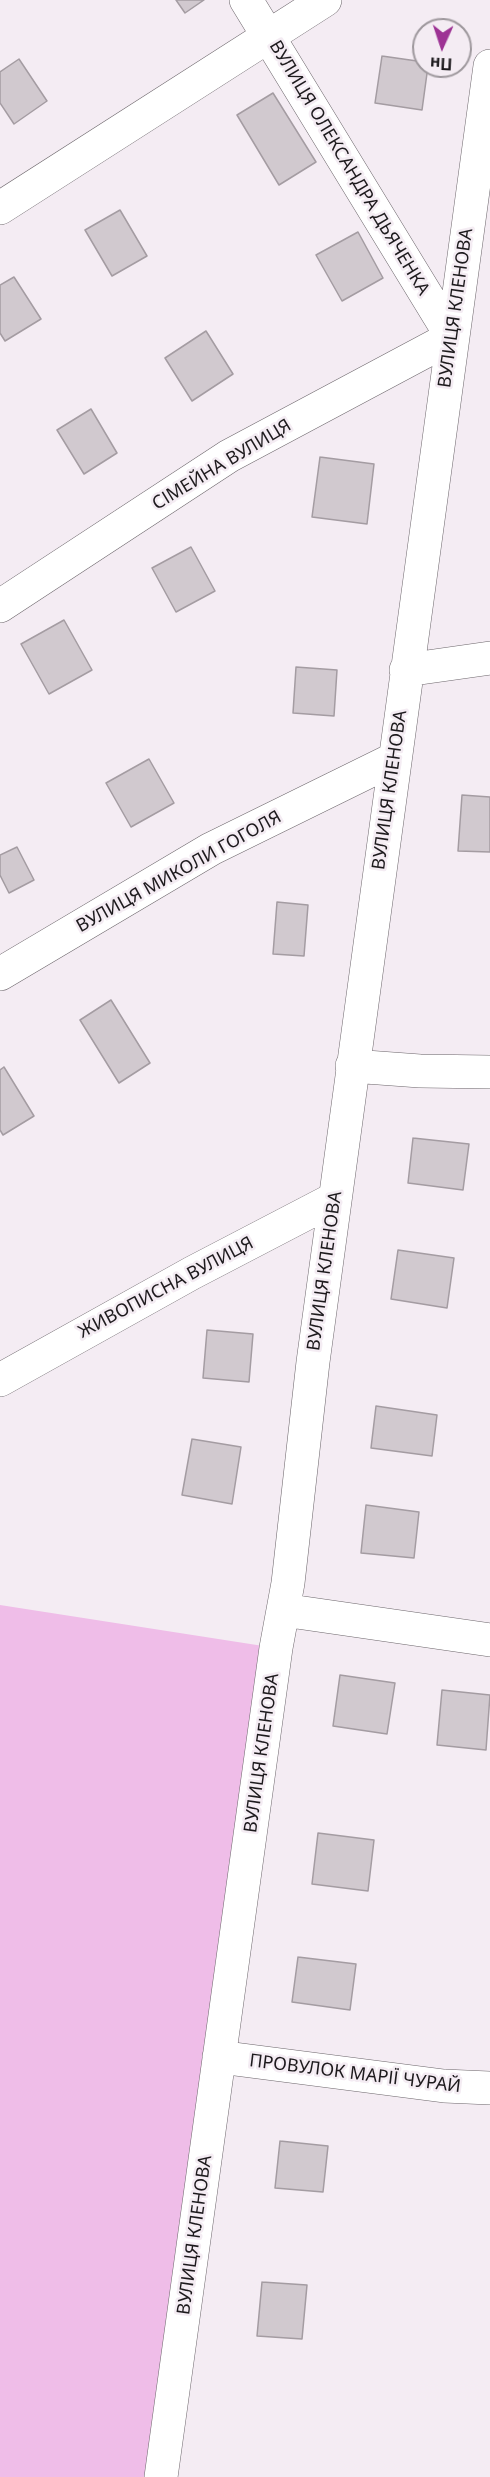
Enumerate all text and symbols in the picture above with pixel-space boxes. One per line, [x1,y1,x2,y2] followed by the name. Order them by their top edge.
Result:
[412,18,472,78] north arrow
[264,37,434,299] street label: ВУЛИЦЯ ОЛЕКСАНДРА ДЬЯЧЕНКА
[429,52,453,76] text: Пн
[434,227,478,389] street label: ВУЛИЦЯ КЛЕНОВА
[149,415,295,515] street label: СІМЕЙНА ВУЛИЦЯ
[368,709,412,871] street label: ВУЛИЦЯ КЛЕНОВА
[73,807,285,937] street label: ВУЛИЦЯ МИКОЛИ ГОГОЛЯ
[303,1190,347,1352] street label: ВУЛИЦЯ КЛЕНОВА
[75,1233,257,1343] street label: ЖИВОПИСНА ВУЛИЦЯ
[240,1672,284,1834] street label: ВУЛИЦЯ КЛЕНОВА
[248,2050,462,2098] street label: ПРОВУЛОК МАРІЇ ЧУРАЙ
[173,2154,217,2316] street label: ВУЛИЦЯ КЛЕНОВА

